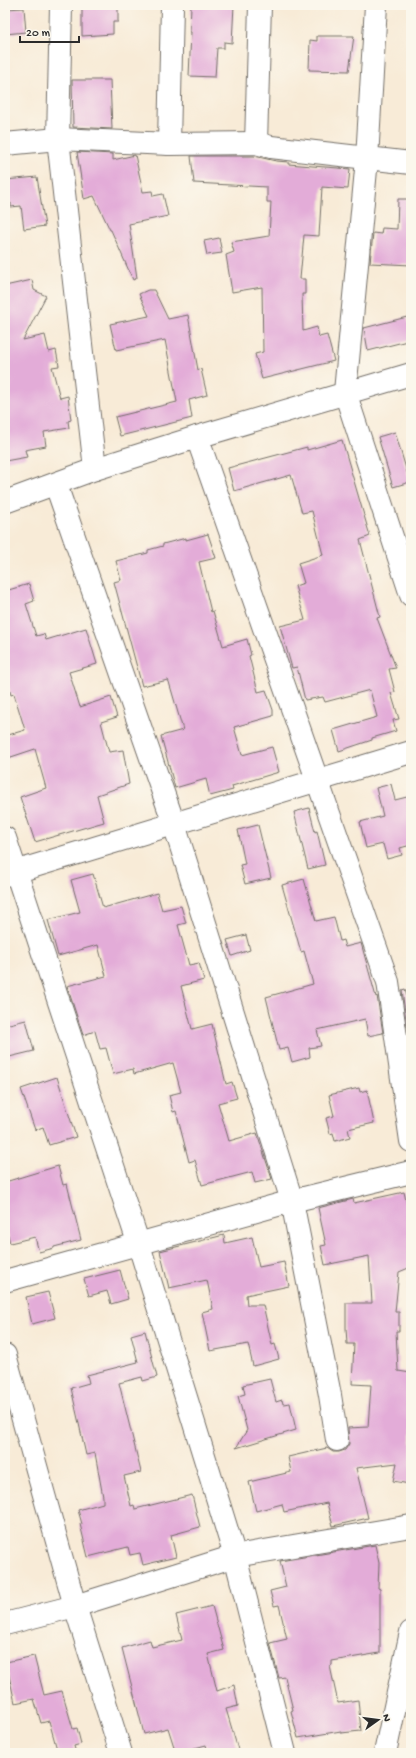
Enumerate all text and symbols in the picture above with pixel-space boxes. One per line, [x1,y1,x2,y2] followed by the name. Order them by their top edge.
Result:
[20,18,79,44] scale bar
[26,27,51,41] text: 20 m
[358,1700,398,1740] north arrow
[379,1713,392,1723] text: N

